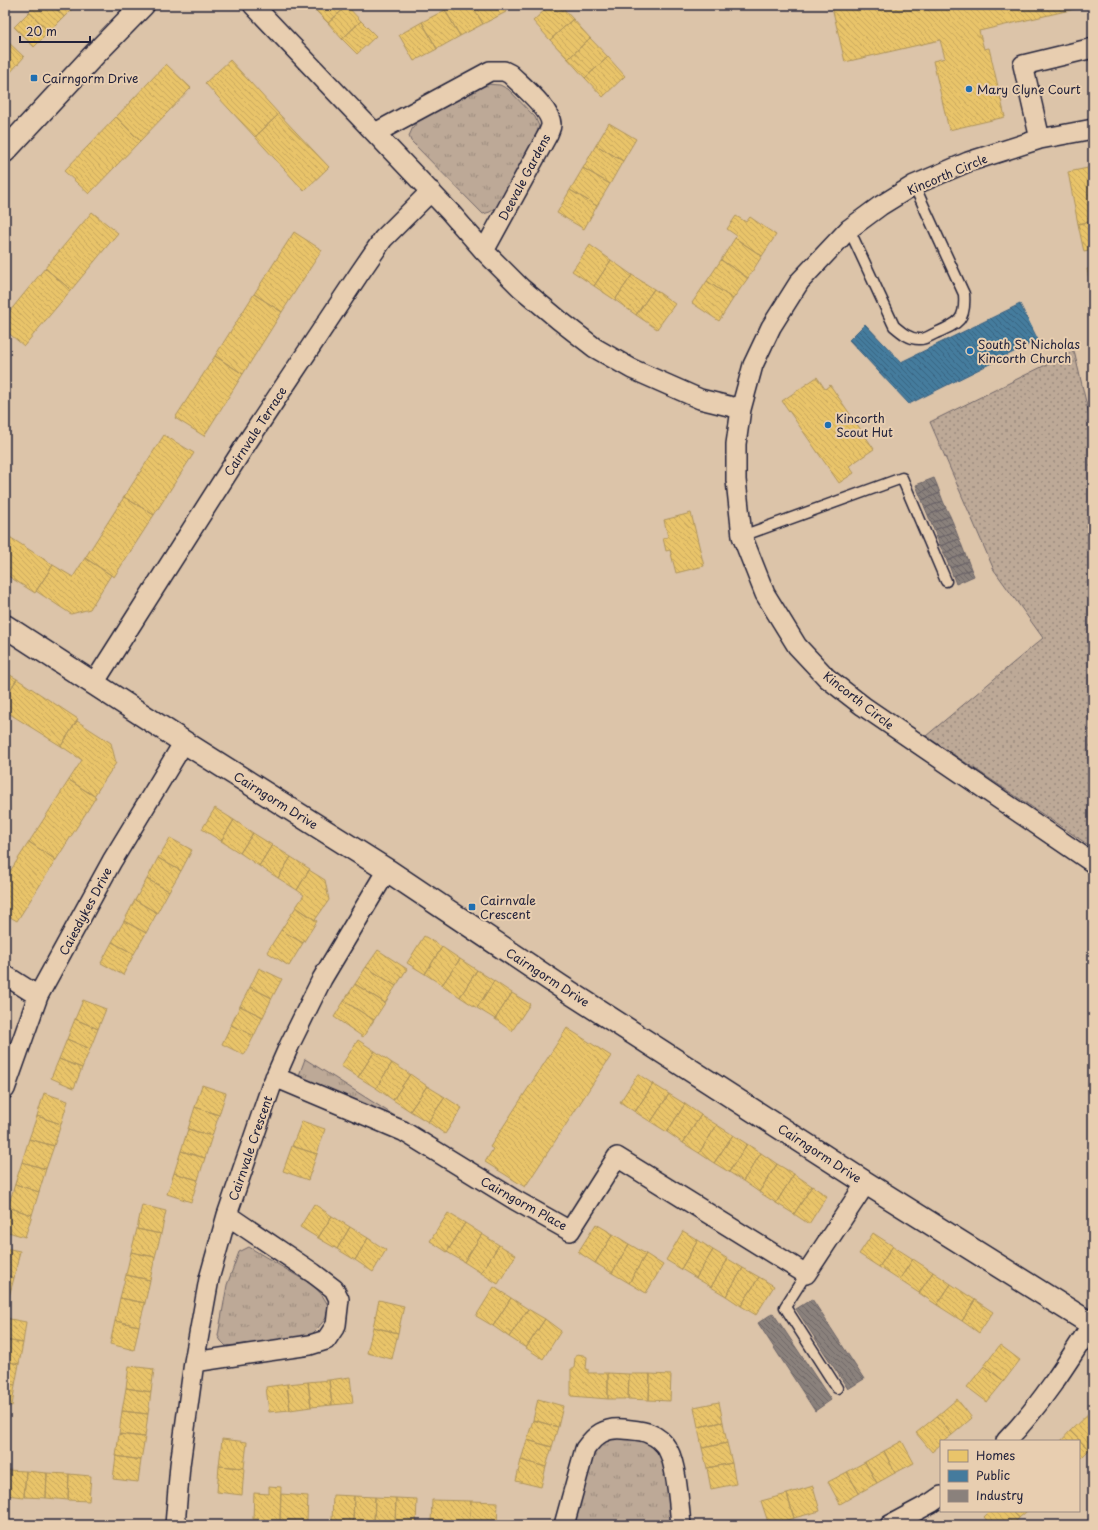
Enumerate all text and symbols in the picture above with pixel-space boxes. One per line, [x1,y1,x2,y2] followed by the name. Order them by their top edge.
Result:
[20,18,90,44] scale bar
[26,22,57,40] text: 20 m
[42,69,138,87] place label: Cairngorm Drive
[29,73,39,83] marker: Cairngorm Drive
[977,80,1081,98] place label: Mary Clyne Court
[964,84,974,94] marker: Mary Clyne Court
[494,130,555,223] street label: Deevale Gardens
[904,149,990,199] street label: Kincorth Circle
[978,335,1081,367] place label: South St Nicholas Kincorth Church
[965,346,975,356] marker: South St Nicholas Kincorth Church
[219,383,291,479] street label: Cairnvale Terrace
[836,409,893,441] place label: Kincorth Scout Hut
[823,420,833,430] marker: Kincorth Scout Hut
[820,667,898,733] street label: Kincorth Circle
[230,767,322,833] street label: Cairngorm Drive
[54,864,116,958] street label: Caiesdykes Drive
[480,891,536,923] place label: Cairnvale Crescent
[467,902,477,912] marker: Cairnvale Crescent
[503,943,593,1011] street label: Cairngorm Drive
[224,1093,276,1203] street label: Cairnvale Crescent
[775,1119,865,1187] street label: Cairngorm Drive
[477,1172,571,1234] street label: Cairngorm Place
[940,1440,1080,1512] legend
[976,1446,1015,1464] text: Homes
[976,1466,1010,1484] text: Public
[976,1486,1024,1504] text: Industry

